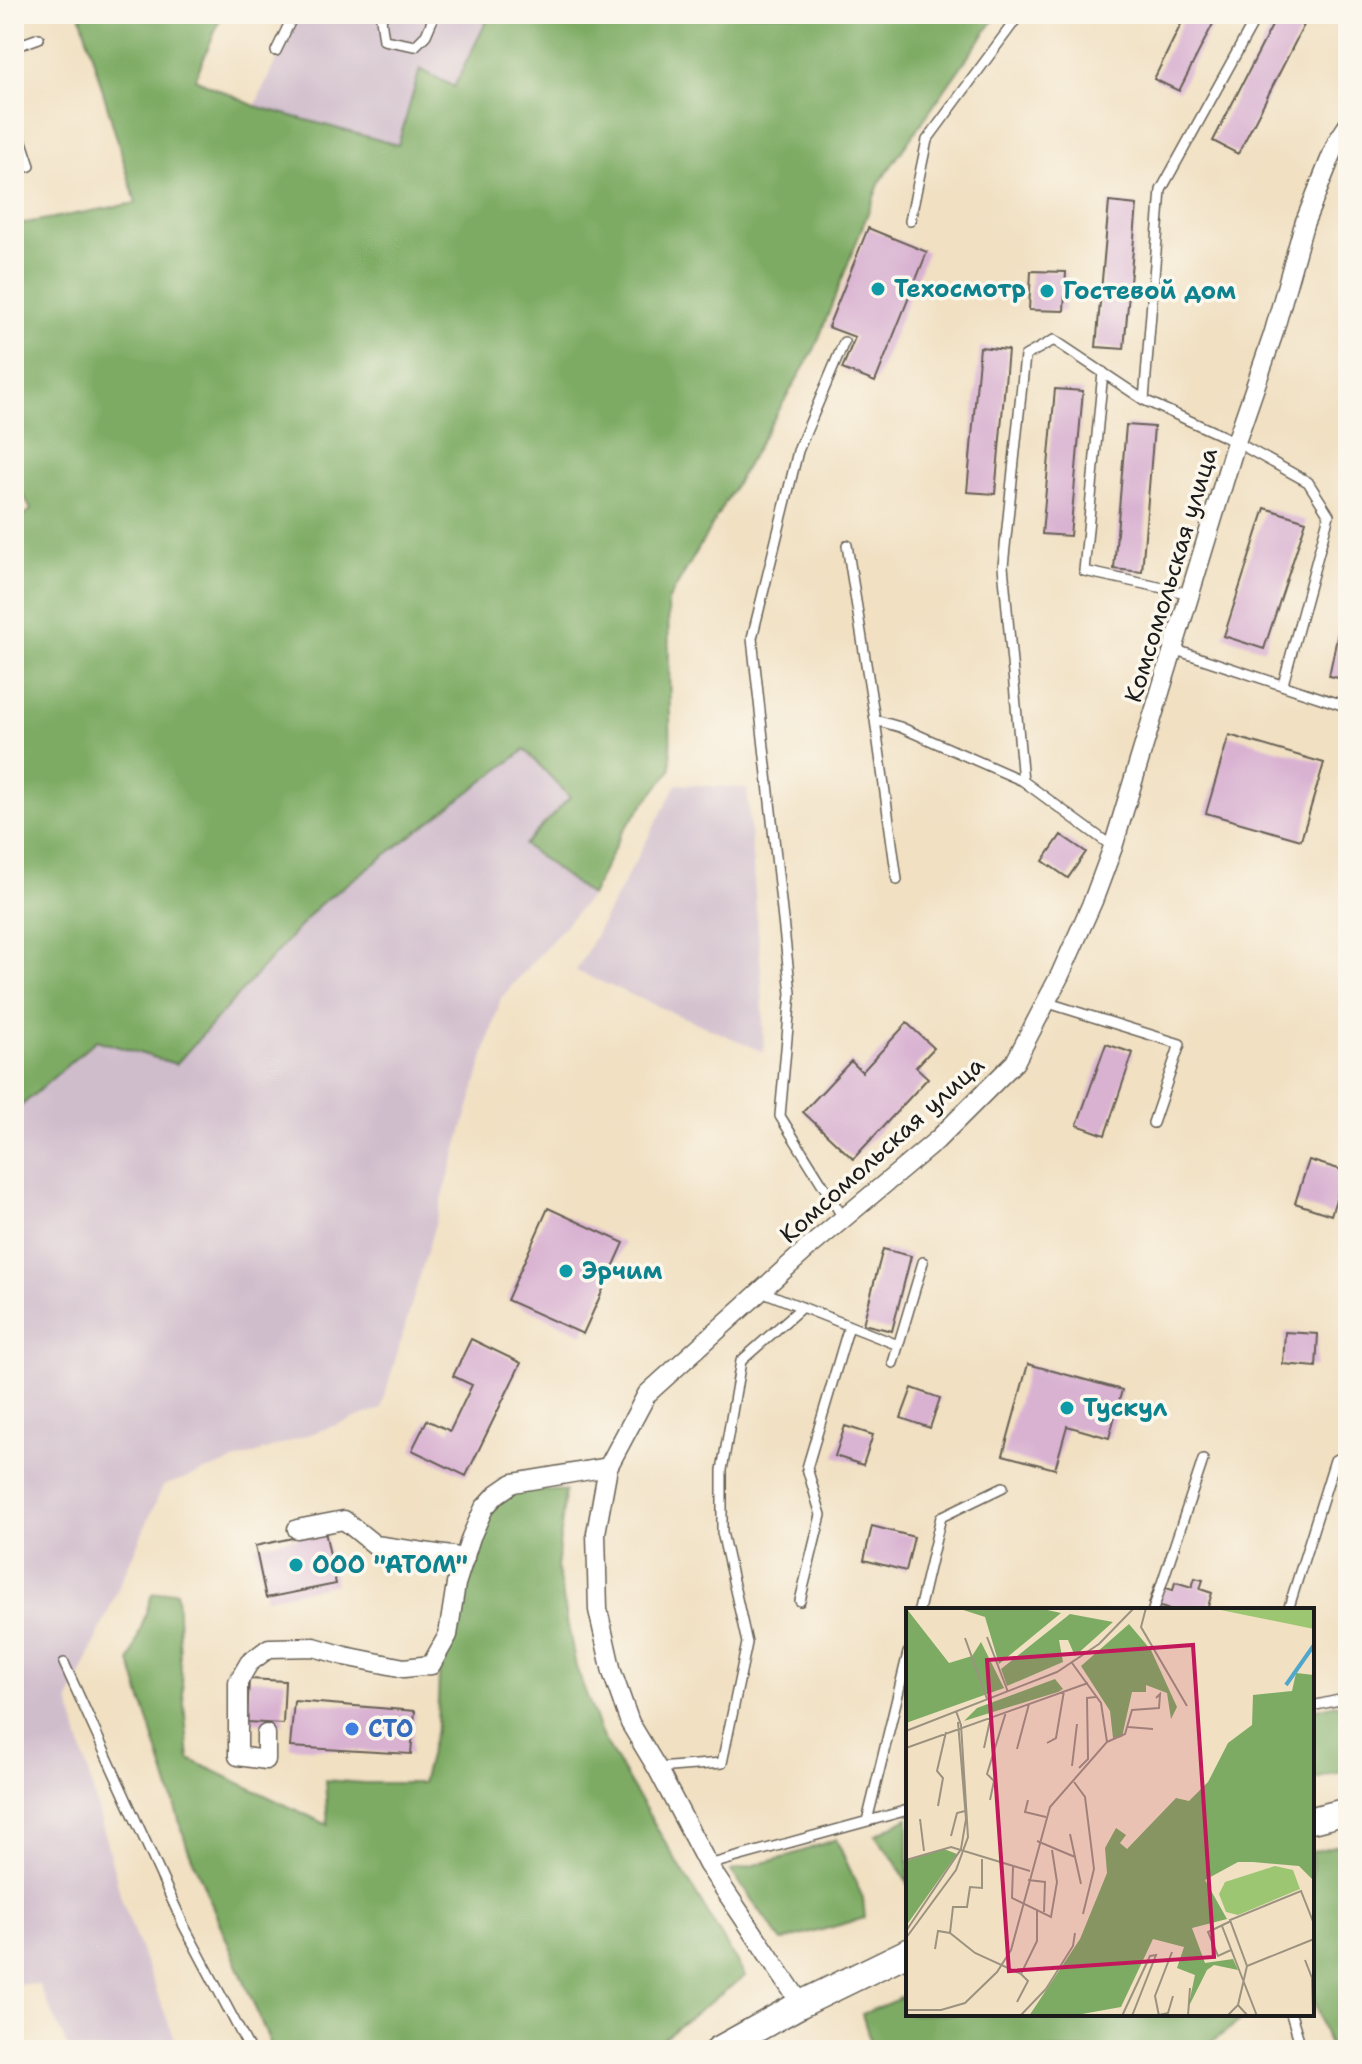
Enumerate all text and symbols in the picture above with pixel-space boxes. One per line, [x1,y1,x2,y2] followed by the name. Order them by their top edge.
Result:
[894,273,1026,305] place label: Техосмотр
[1063,275,1236,307] place label: Гостевой дом
[869,280,887,298] marker: Техосмотр
[1038,282,1056,300] marker: Гостевой дом
[1117,444,1225,706] street label: Комсомольская улица
[773,1049,991,1250] street label: Комсомольская улица
[582,1255,662,1287] place label: Эрчим
[557,1262,575,1280] marker: Эрчим
[1083,1392,1168,1424] place label: Тускул
[1058,1399,1076,1417] marker: Тускул
[312,1549,468,1581] place label: ООО "АТОМ"
[287,1556,305,1574] marker: ООО "АТОМ"
[906,1608,1314,2016] inset map
[368,1713,414,1745] place label: СТО
[343,1720,361,1738] marker: СТО

